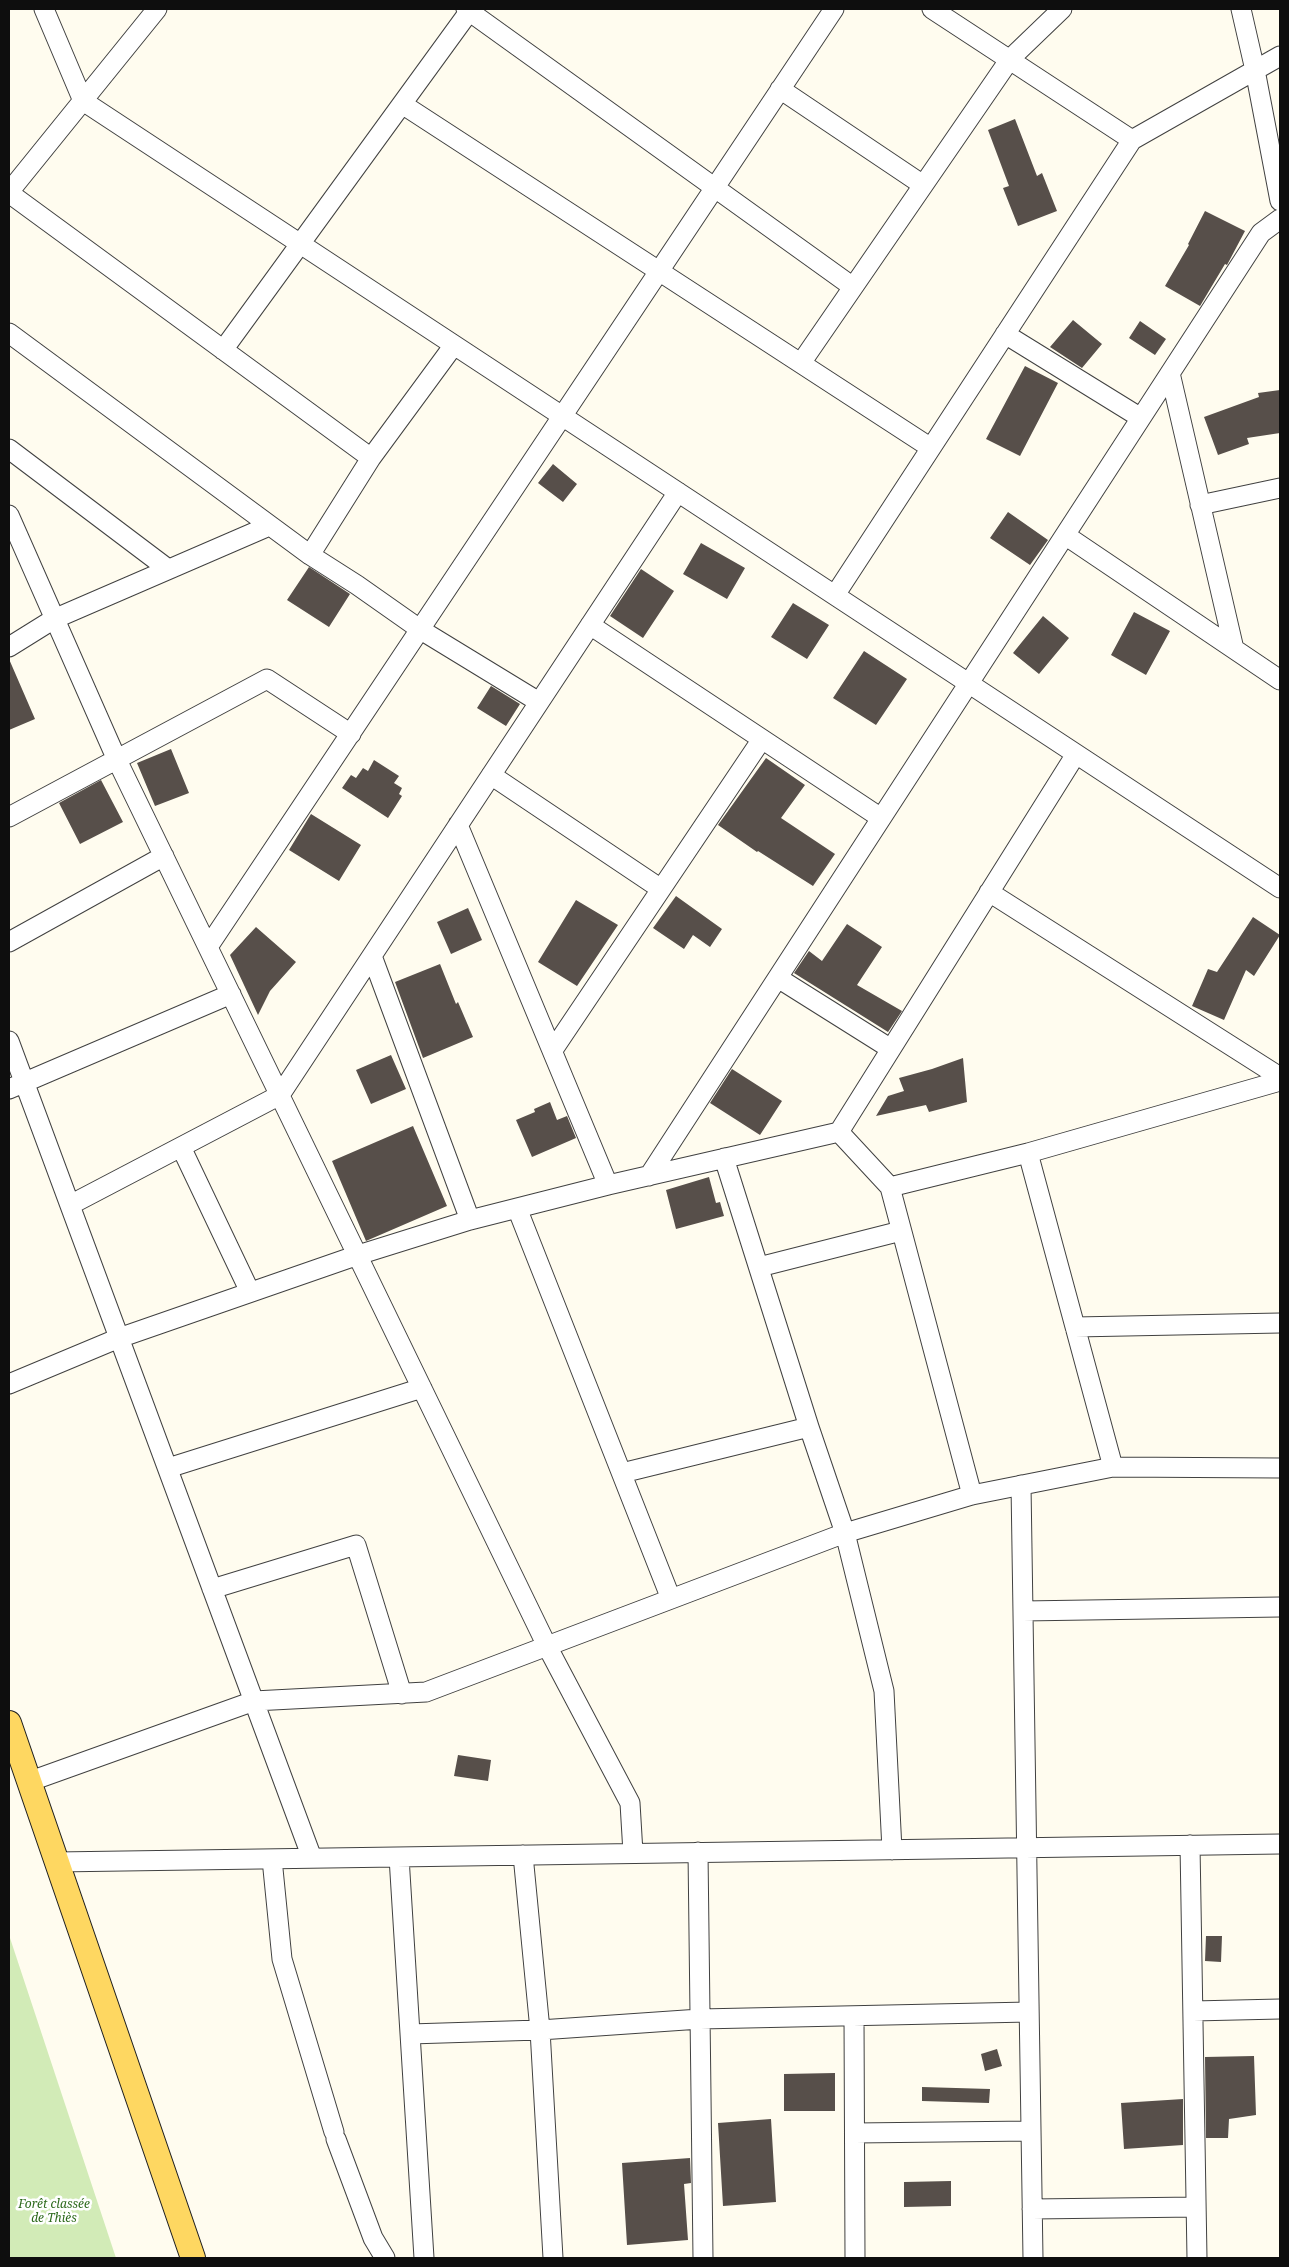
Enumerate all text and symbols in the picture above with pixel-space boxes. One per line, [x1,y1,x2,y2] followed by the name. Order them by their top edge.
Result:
[18,2198,90,2226] park label: Forêt classée de Thiès

